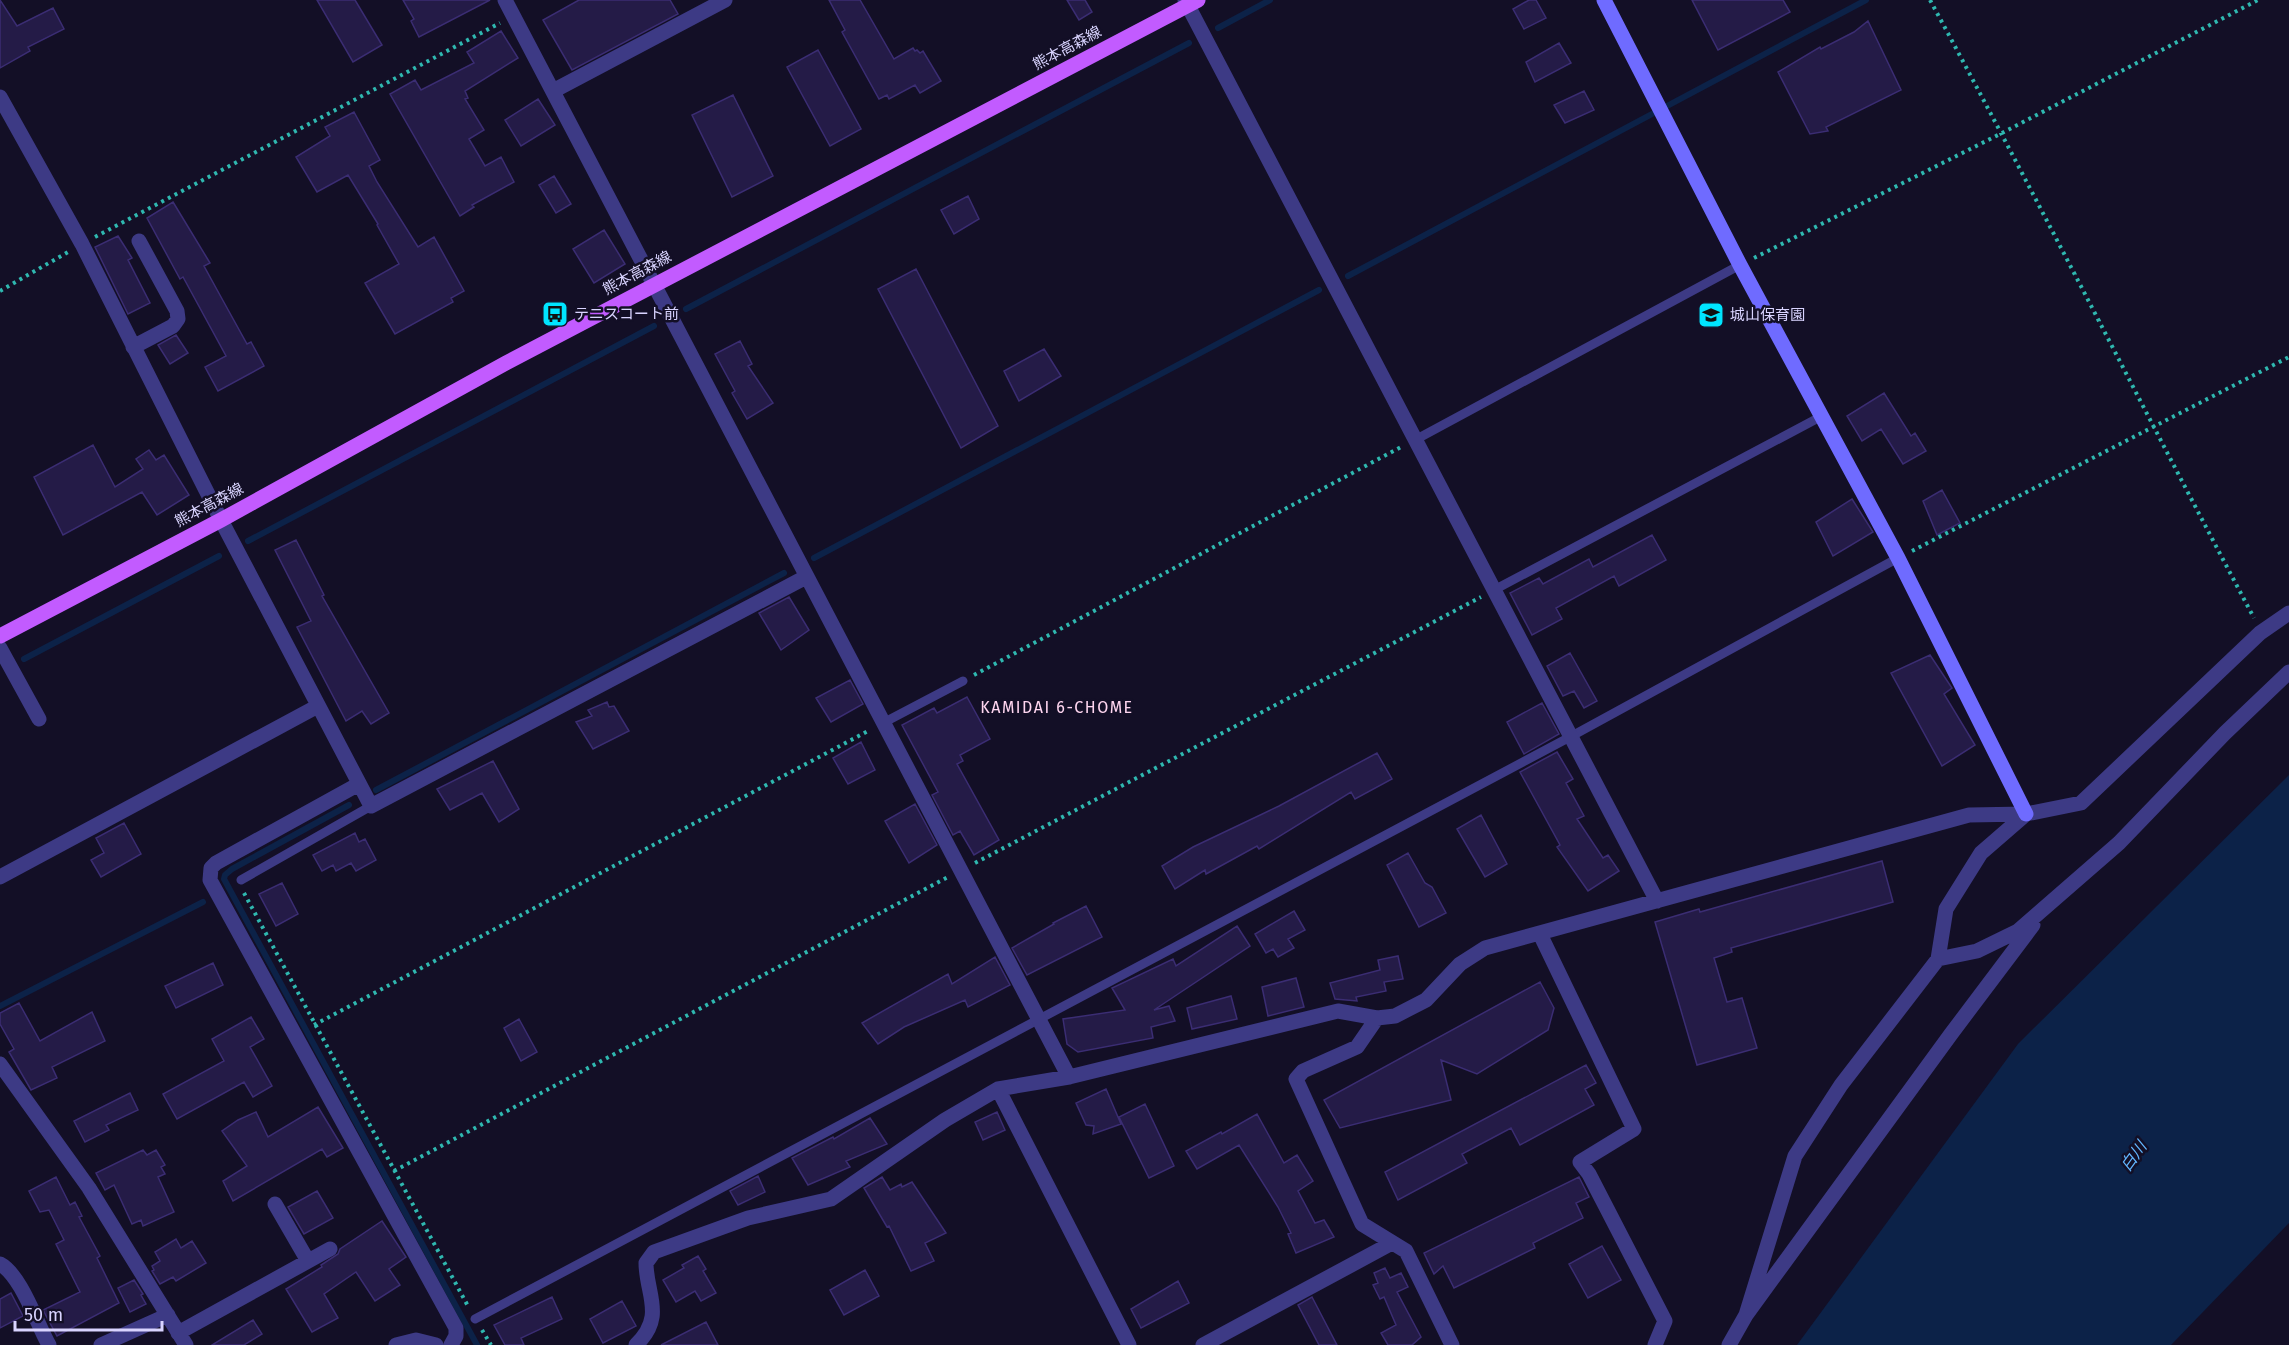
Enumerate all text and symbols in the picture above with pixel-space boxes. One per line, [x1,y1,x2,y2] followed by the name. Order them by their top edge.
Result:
[1030,22,1104,74] street label: 熊本高森線
[600,247,674,299] street label: 熊本高森線
[540,299,570,329] bus stop icon: テニスコート前
[1696,300,1726,330] school or university icon: 城山保育園
[574,305,679,323] place label: テニスコート前
[1730,306,1805,324] place label: 城山保育園
[172,479,246,531] street label: 熊本高森線
[980,698,1134,717] district label: KAMIDAI 6-CHOME
[2116,1136,2152,1175] water label: 白川
[15,1294,162,1332] scale bar
[24,1304,63,1326] text: 50 m

